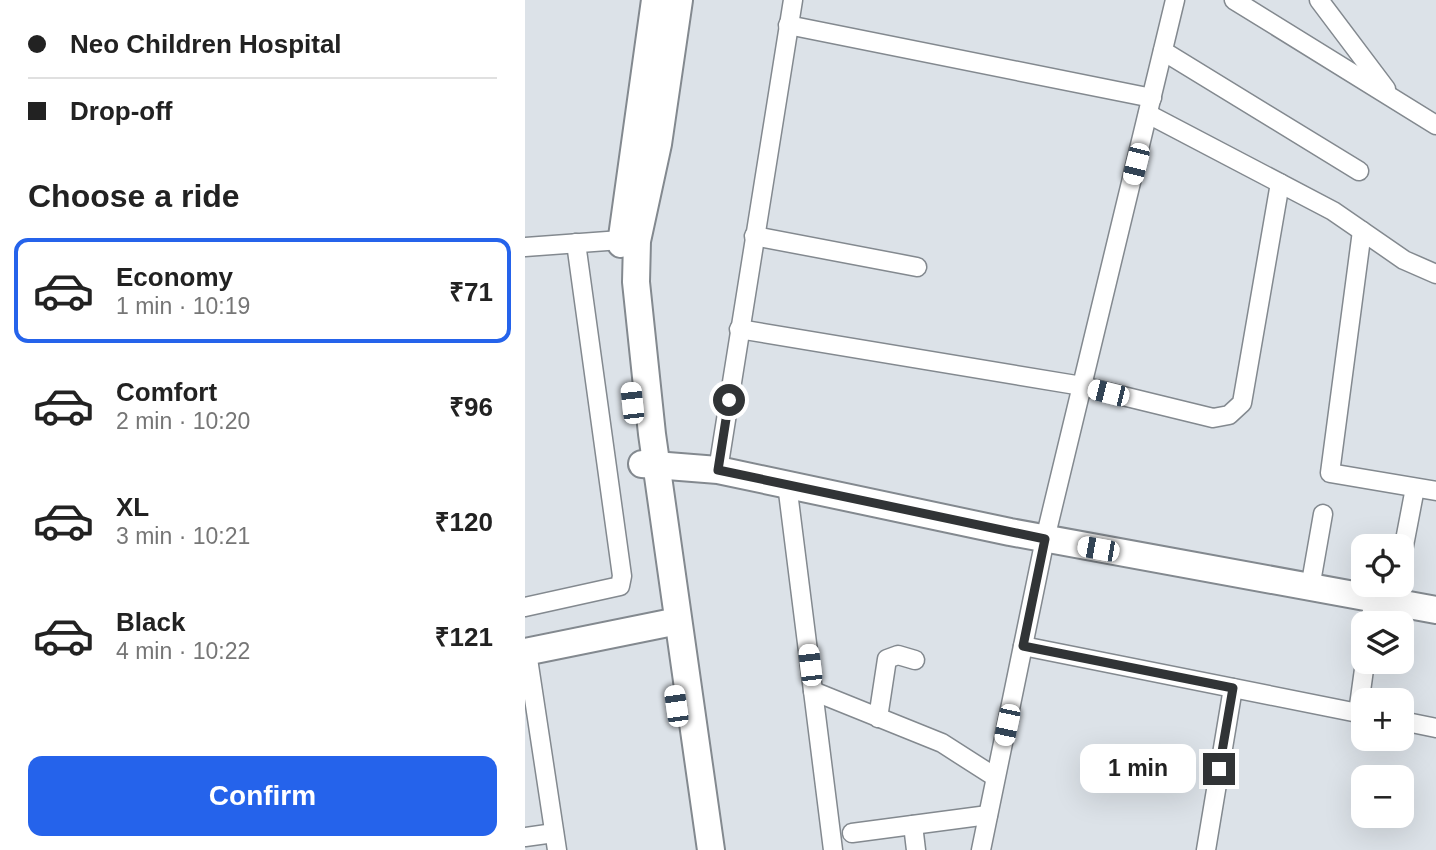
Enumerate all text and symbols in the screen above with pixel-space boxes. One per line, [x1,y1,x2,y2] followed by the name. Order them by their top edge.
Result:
[70,29,342,59] text: Neo Children Hospital
[70,96,173,126] text: Drop-off
[1121,141,1152,187] car
[28,178,240,214] text: Choose a ride
[32,259,95,322] icon: car
[116,262,233,292] text: Economy
[449,277,493,307] text: ₹71
[116,293,250,319] text: 1 min · 10:19
[32,374,95,437] icon: car
[116,377,217,407] text: Comfort
[1086,378,1131,408] car
[620,381,645,425] car
[713,384,745,416] route start
[449,392,493,422] text: ₹96
[116,408,250,434] text: 2 min · 10:20
[32,489,95,552] icon: car
[116,492,149,522] text: XL
[435,507,493,537] text: ₹120
[116,523,250,549] text: 3 min · 10:21
[1351,534,1414,828] map controls
[1351,534,1414,597] button: locate
[1076,535,1121,563] car
[32,604,95,667] icon: car
[116,607,185,637] text: Black
[1351,611,1414,674] button: layers
[435,622,493,652] text: ₹121
[116,638,250,664] text: 4 min · 10:22
[798,643,823,687] car
[663,684,690,728] car
[1351,688,1414,751] button: +
[993,702,1022,748] car
[1079,744,1195,794] callout: 1 min
[1203,753,1235,785] route end
[1108,755,1168,781] text: 1 min
[28,756,497,836] button: Confirm
[1351,765,1414,828] button: −

